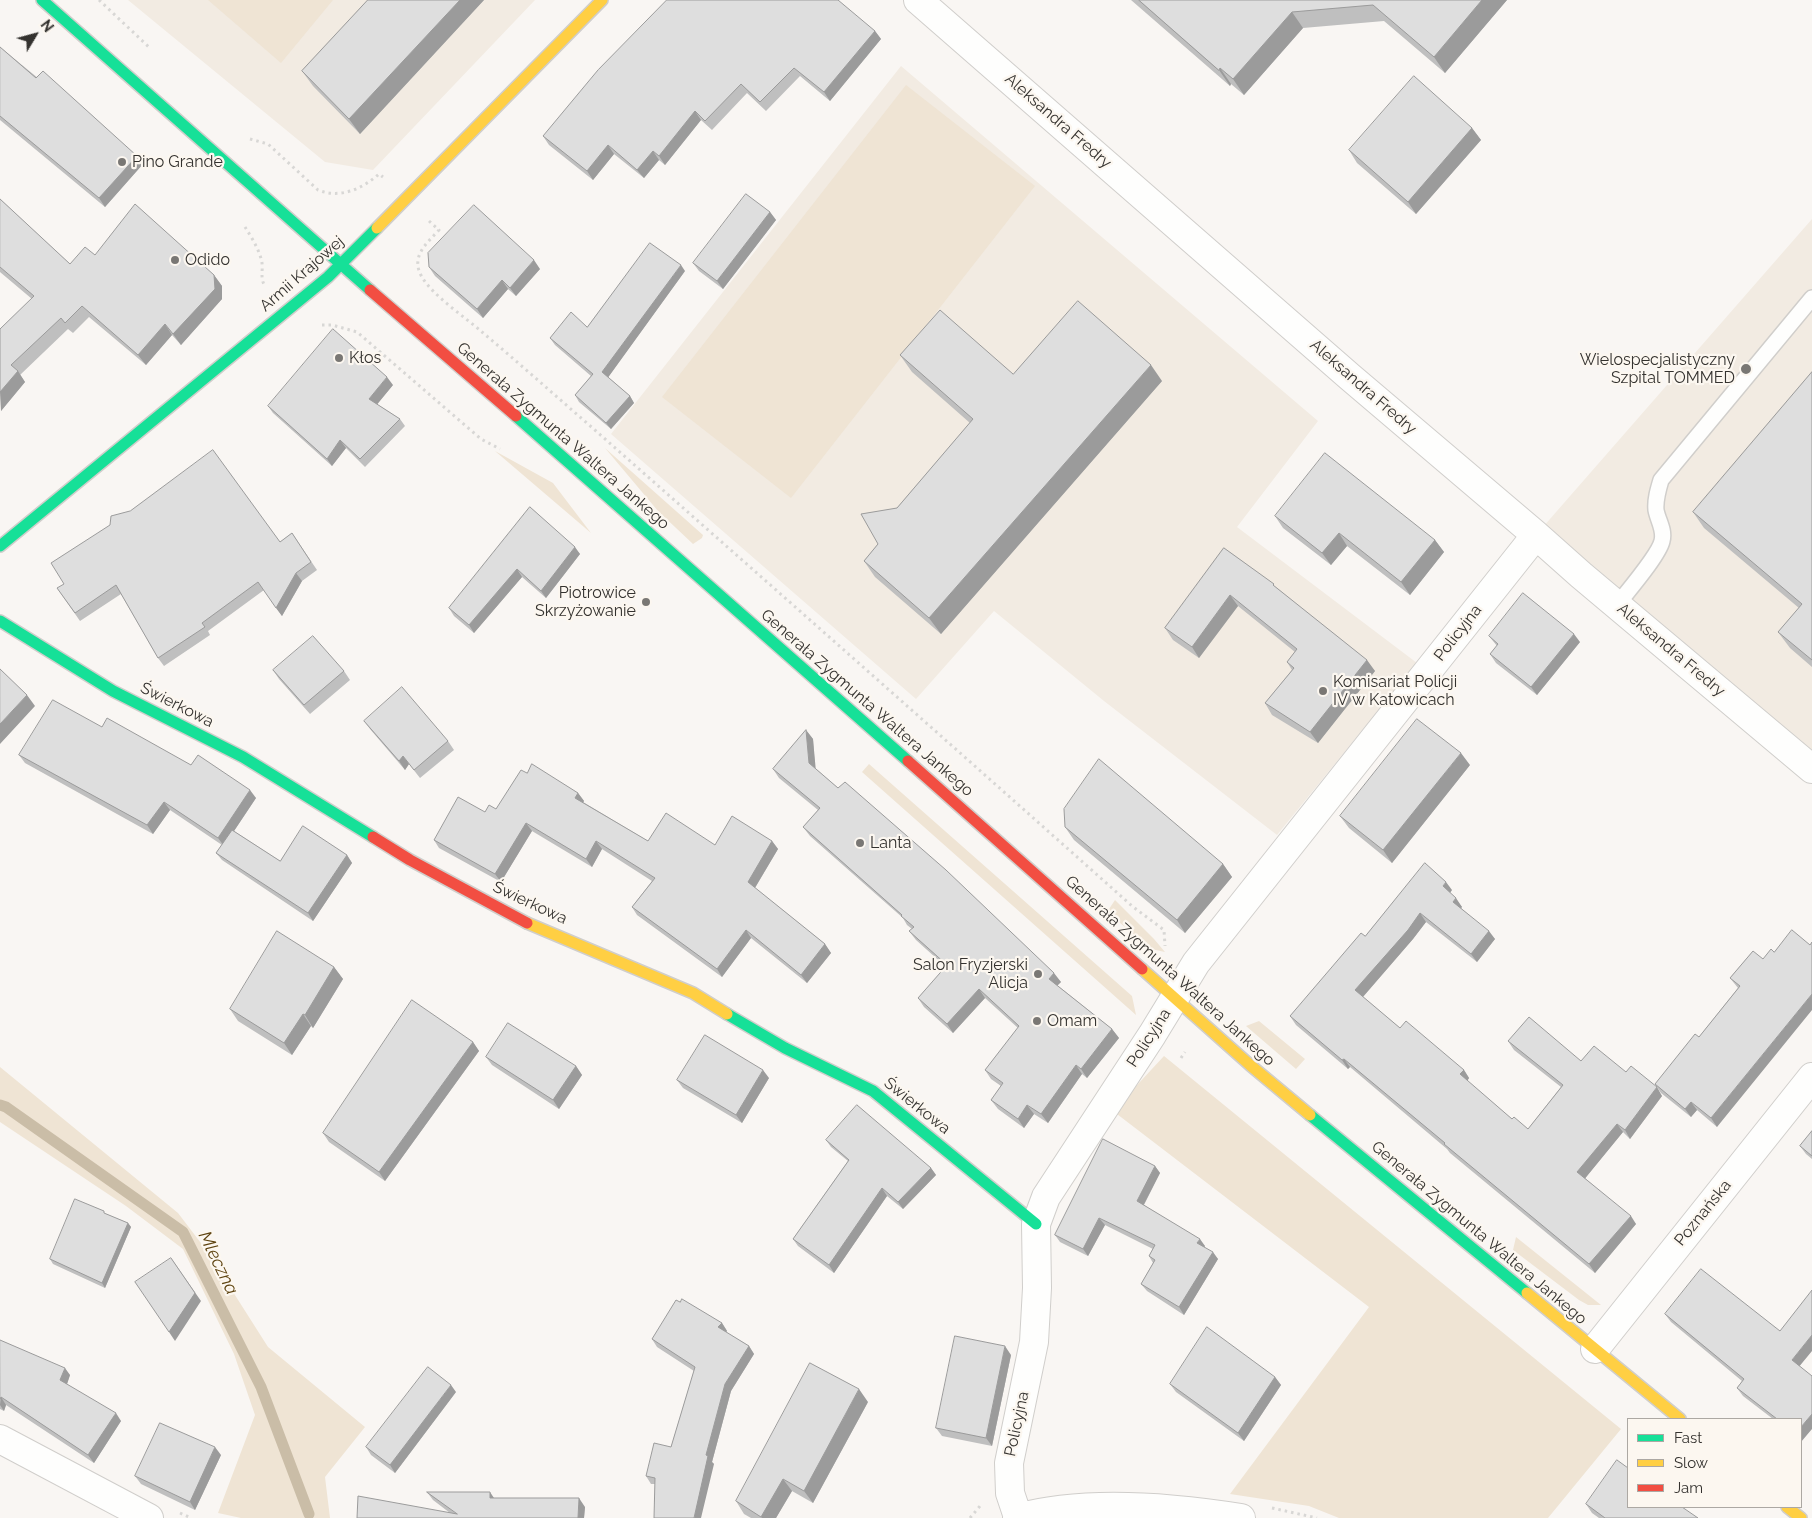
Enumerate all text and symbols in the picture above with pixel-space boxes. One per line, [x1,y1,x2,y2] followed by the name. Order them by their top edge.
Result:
[10,10,60,60] north arrow
[37,17,57,35] text: N
[1001,69,1115,173] street label: Aleksandra Fredry
[132,152,223,172] place label: Pino Grande
[116,156,128,168] marker: Pino Grande
[256,232,348,316] street label: Armii Krajowej
[185,250,230,270] place label: Odido
[169,254,181,266] marker: Odido
[1306,335,1420,439] street label: Aleksandra Fredry
[453,338,673,534] street label: Generała Zygmunta Waltera Jankego
[349,348,381,368] place label: Kłos
[1580,350,1735,388] place label: Wielospecjalistyczny Szpital TOMMED
[333,352,345,364] marker: Kłos
[1739,362,1753,376] marker: Wielospecjalistyczny Szpital TOMMED
[535,583,636,621] place label: Piotrowice Skrzyżowanie
[640,596,652,608] marker: Piotrowice Skrzyżowanie
[1613,599,1729,701] street label: Aleksandra Fredry
[1430,601,1486,665] street label: Policyjna
[757,605,977,801] street label: Generała Zygmunta Waltera Jankego
[1333,672,1457,710] place label: Komisariat Policji IV w Katowicach
[137,678,217,732] street label: Świerkowa
[1317,685,1329,697] marker: Komisariat Policji IV w Katowicach
[870,833,911,853] place label: Lanta
[854,837,866,849] marker: Lanta
[1061,872,1279,1070] street label: Generała Zygmunta Waltera Jankego
[490,877,570,929] street label: Świerkowa
[913,955,1028,993] place label: Salon Fryzjerski Alicja
[1032,968,1044,980] marker: Salon Fryzjerski Alicja
[1123,1005,1175,1071] street label: Policyjna
[1047,1011,1097,1031] place label: Omam
[1031,1015,1043,1027] marker: Omam
[880,1073,954,1139] street label: Świerkowa
[1367,1137,1591,1329] street label: Generała Zygmunta Waltera Jankego
[1671,1176,1735,1250] street label: Poznańska
[193,1228,243,1298] water label: Mleczna
[1001,1390,1033,1458] street label: Policyjna
[1627,1418,1802,1508] legend
[1674,1429,1702,1447] text: Fast
[1674,1454,1708,1472] text: Slow
[1674,1479,1703,1497] text: Jam

